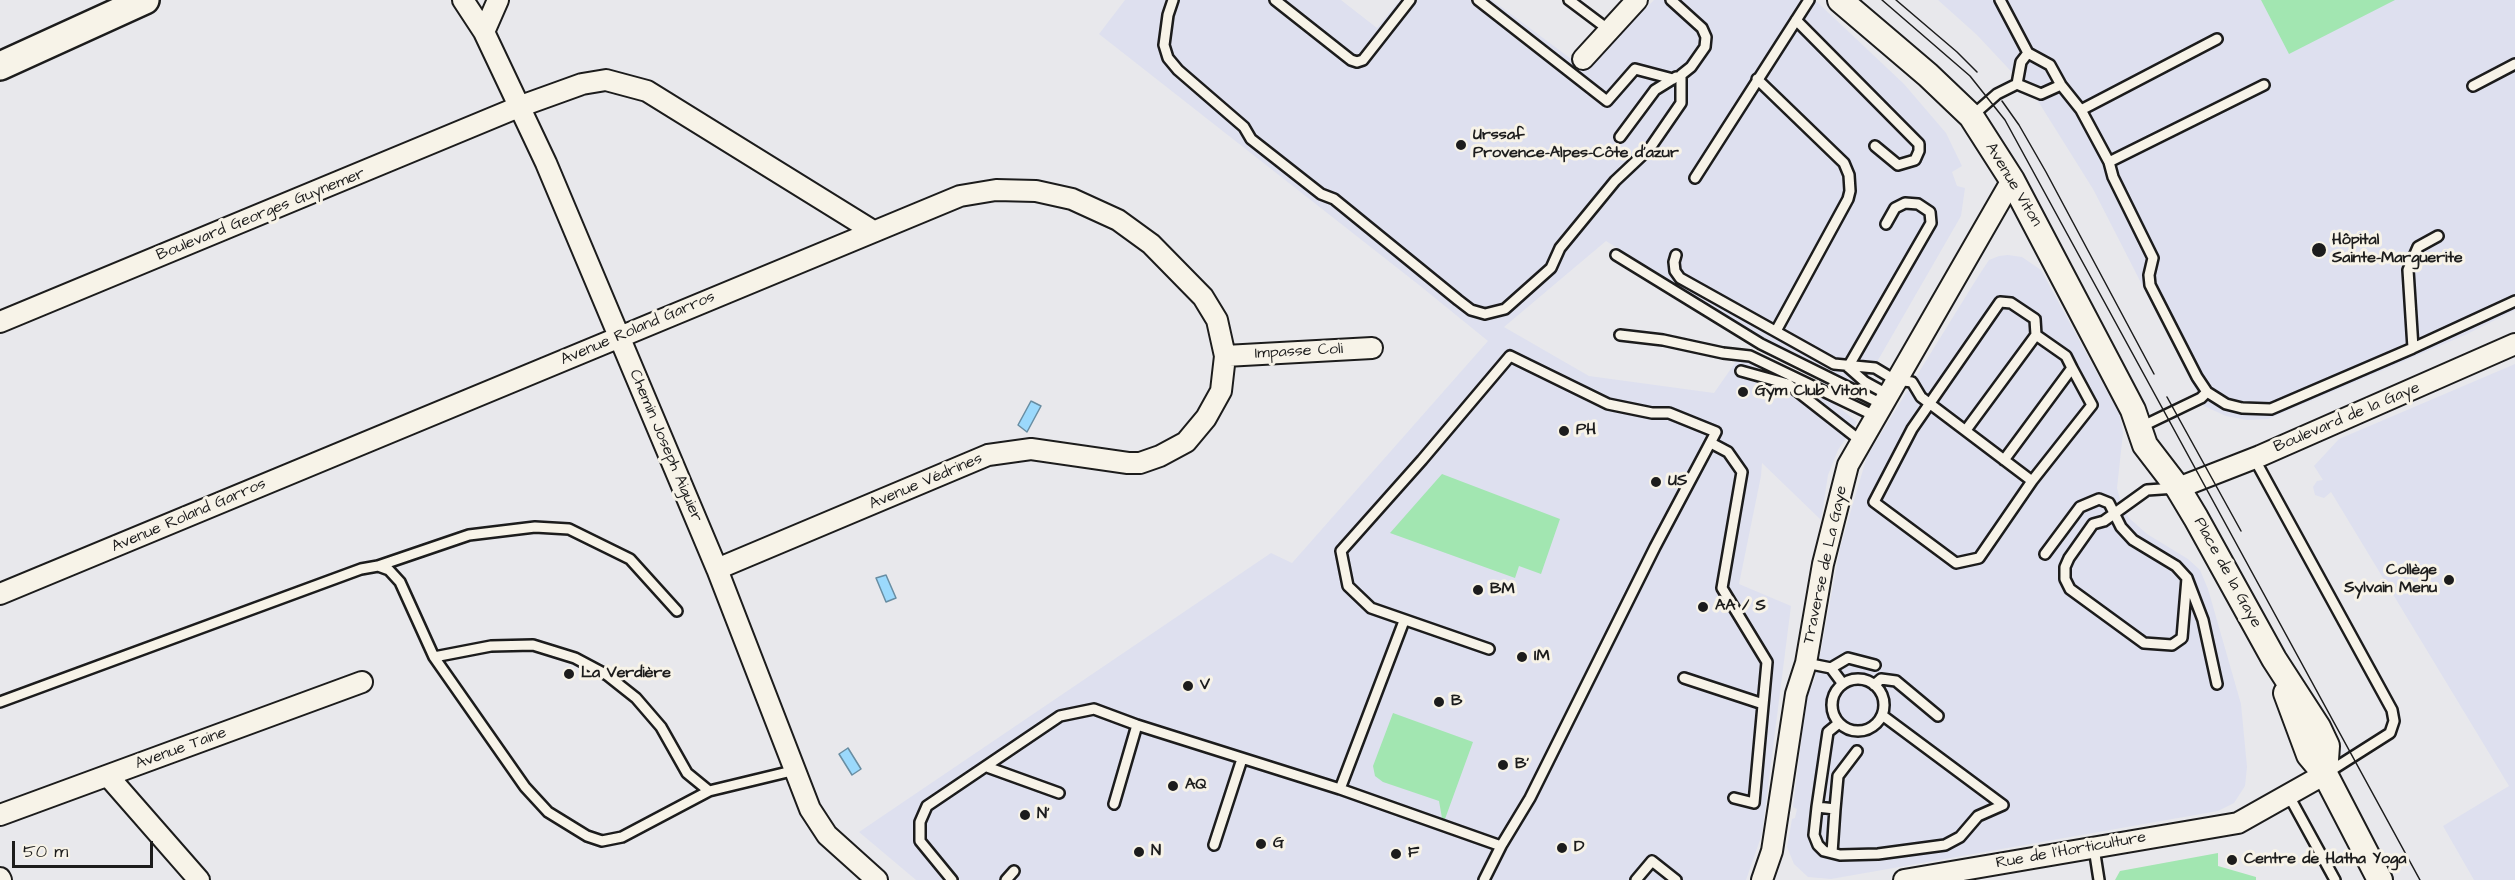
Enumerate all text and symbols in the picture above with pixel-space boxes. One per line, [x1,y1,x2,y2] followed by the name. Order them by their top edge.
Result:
[1473,126,1679,164] place label: Urssaf Provence-Alpes-Côte d'azur
[1454,138,1468,152] marker: Urssaf Provence-Alpes-Côte d'azur
[1980,140,2046,230] street label: Avenue Viton
[154,164,368,266] street label: Boulevard Georges Guynemer
[2332,231,2463,269] place label: Hôpital Sainte-Marguerite
[2310,241,2328,259] marker: Hôpital Sainte-Marguerite
[558,288,718,370] street label: Avenue Roland Garros
[1254,340,1344,364] street label: Impasse Coli
[624,367,706,525] street label: Chemin Joseph Aiguier
[2271,379,2423,457] street label: Boulevard de la Gaye
[1755,382,1867,402] place label: Gym Club Viton
[1736,385,1750,399] marker: Gym Club Viton
[1576,421,1596,441] place label: PH
[1557,424,1571,438] marker: PH
[866,449,986,515] street label: Avenue Védrines
[1668,472,1687,492] place label: US
[109,475,269,557] street label: Avenue Roland Garros
[1649,475,1663,489] marker: US
[1800,484,1852,646] street label: Traverse de La Gaye
[2189,515,2265,631] street label: Place de la Gaye
[2344,561,2437,599] place label: Collège Sylvain Menu
[2442,573,2456,587] marker: Collège Sylvain Menu
[1490,580,1515,600] place label: BM
[1471,583,1485,597] marker: BM
[1715,597,1766,617] place label: AA / S
[1696,600,1710,614] marker: AA / S
[1534,647,1550,667] place label: IM
[1515,650,1529,664] marker: IM
[581,664,671,684] place label: La Verdière
[562,667,576,681] marker: La Verdière
[1200,676,1210,696] place label: V
[1181,679,1195,693] marker: V
[1451,692,1462,712] place label: B
[1432,695,1446,709] marker: B
[133,724,229,774] street label: Avenue Taine
[1515,755,1529,775] place label: B'
[1496,758,1510,772] marker: B'
[1185,776,1207,796] place label: AQ
[1166,779,1180,793] marker: AQ
[1037,805,1050,825] place label: N'
[1018,808,1032,822] marker: N'
[1994,828,2148,874] street label: Rue de l'Horticulture
[15,829,156,867] scale bar
[1273,834,1284,854] place label: G
[1254,837,1268,851] marker: G
[1574,838,1584,858] place label: D
[23,839,68,864] text: 50 m
[1555,841,1569,855] marker: D
[1151,842,1161,862] place label: N
[1408,844,1419,864] place label: F
[1132,845,1146,859] marker: N
[1389,847,1403,861] marker: F
[2244,850,2406,870] place label: Centre de Hatha Yoga
[2225,853,2239,867] marker: Centre de Hatha Yoga

